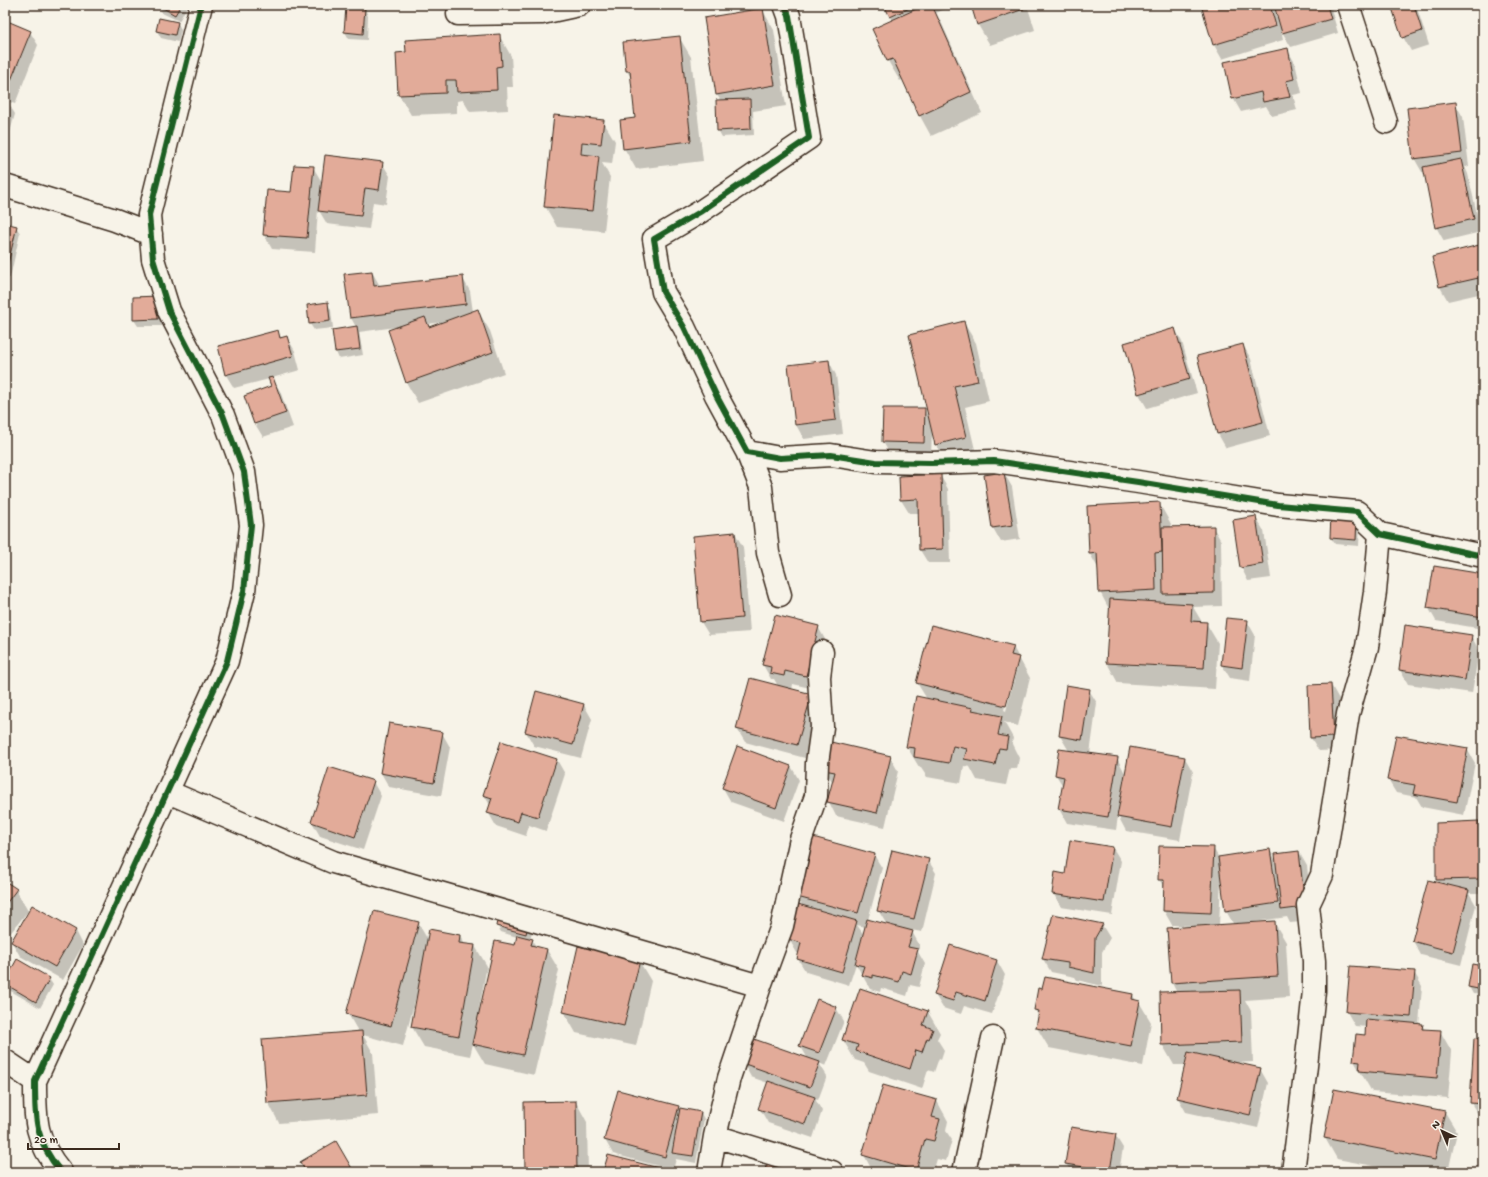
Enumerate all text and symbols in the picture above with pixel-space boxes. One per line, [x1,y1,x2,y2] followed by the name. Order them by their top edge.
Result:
[1422,1111,1462,1151] north arrow
[1430,1118,1443,1132] text: N
[28,1125,119,1151] scale bar
[34,1134,59,1148] text: 20 m

